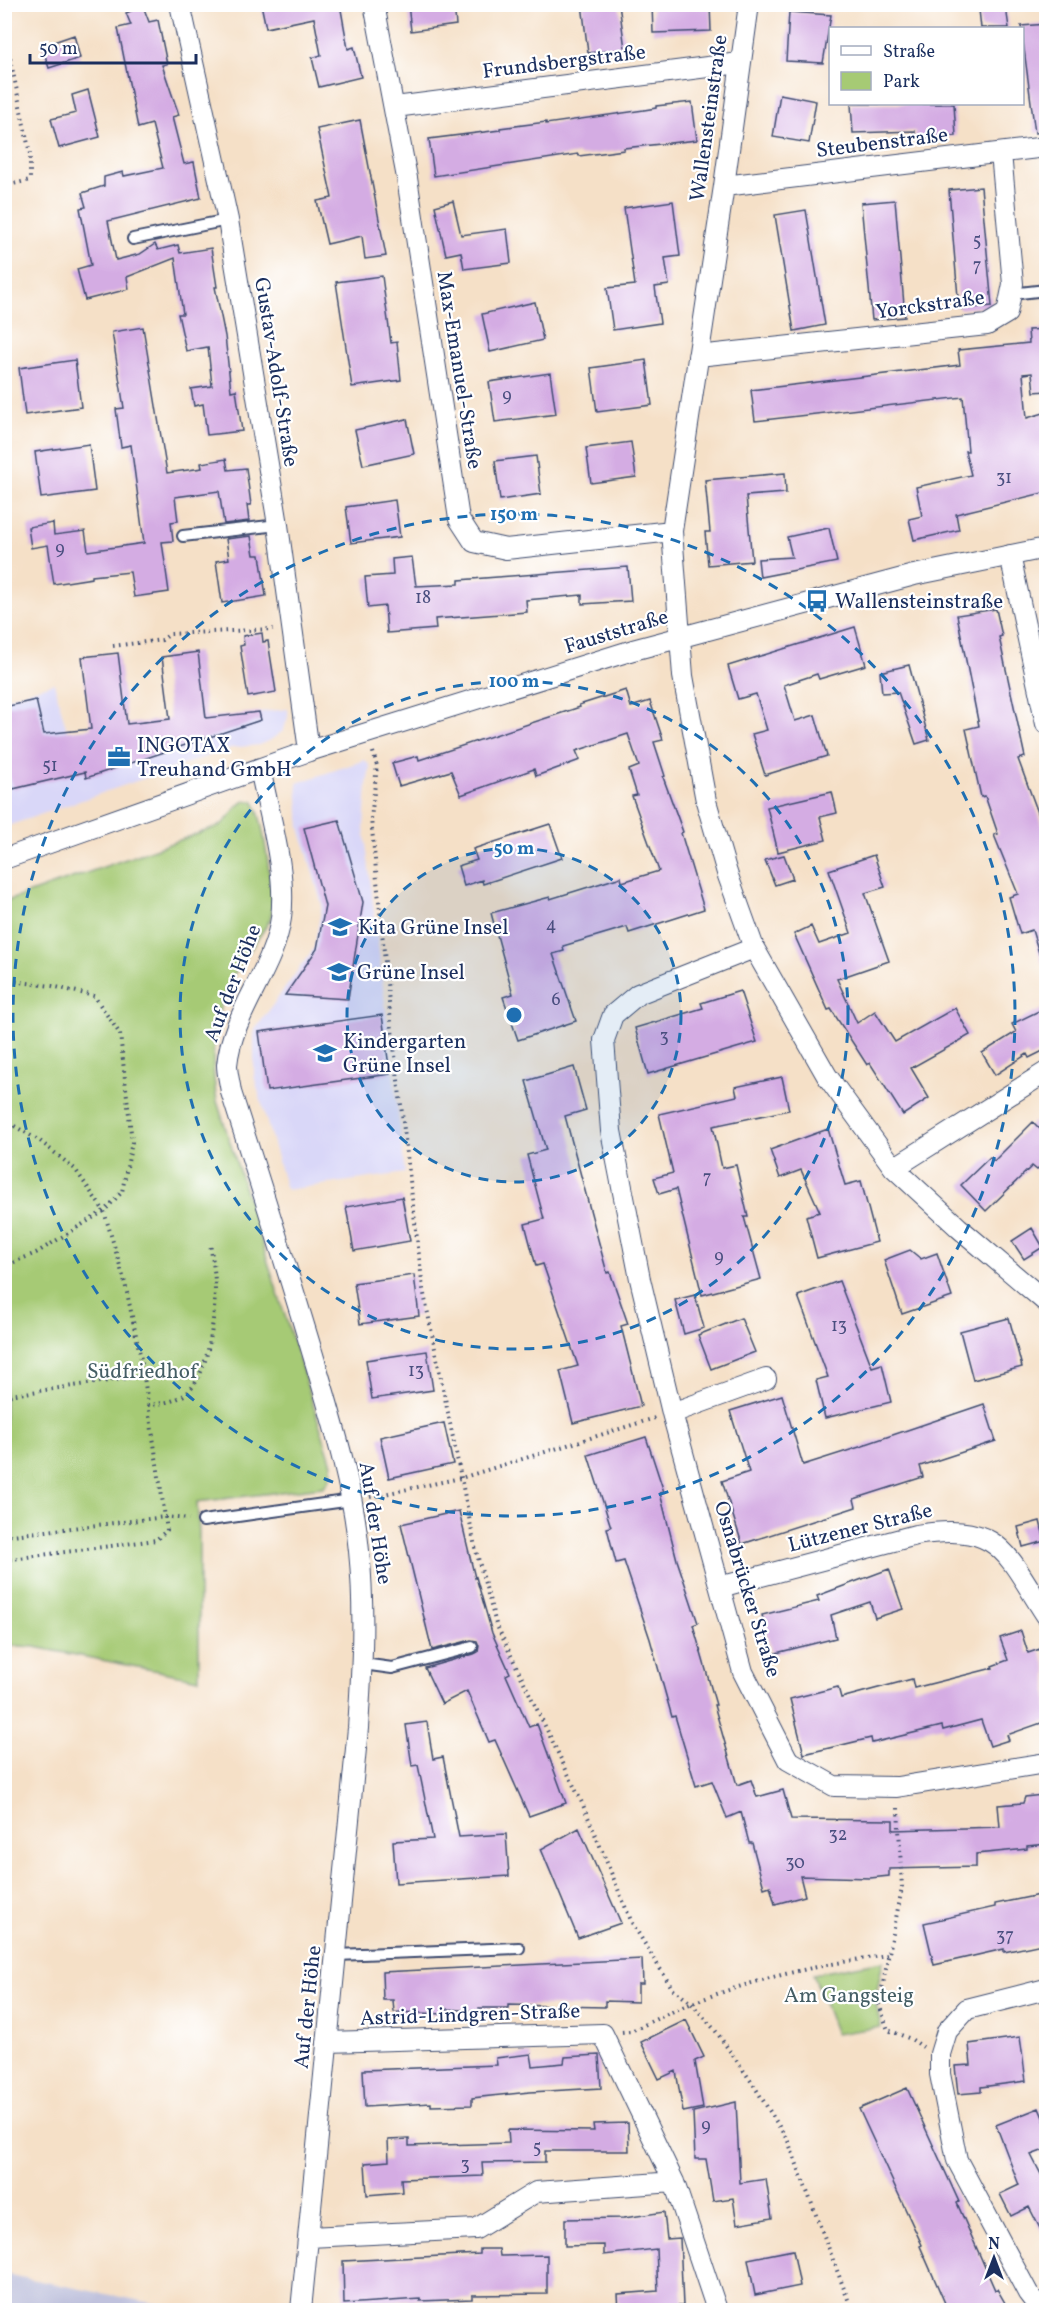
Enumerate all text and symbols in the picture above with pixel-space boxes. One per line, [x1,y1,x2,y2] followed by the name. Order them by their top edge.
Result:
[30,27,196,65] scale bar
[829,27,1024,105] legend
[683,33,736,204] street label: Wallensteinstraße
[39,37,78,62] text: 50 m
[481,38,648,87] street label: Frundsbergstraße
[883,40,935,65] text: Straße
[883,70,920,95] text: Park
[815,121,950,166] street label: Steubenstraße
[973,229,981,254] house number: 5
[973,254,981,279] house number: 7
[429,269,488,471] street label: Max-Emanuel-Straße
[246,275,305,469] street label: Gustav-Adolf-Straße
[874,283,987,327] street label: Yorckstraße
[502,384,512,409] house number: 9
[996,466,1012,491] house number: 31
[490,503,538,528] text: 150 m
[55,537,65,562] house number: 9
[415,586,431,611] house number: 18
[804,588,830,614] bus stop icon: Wallensteinstraße
[835,588,1003,617] place label: Wallensteinstraße
[561,603,672,662] street label: Fauststraße
[489,670,539,695] text: 100 m
[137,732,292,785] place label: INGOTAX Treuhand GmbH
[106,744,132,770] office icon: INGOTAX Treuhand GmbH
[42,754,58,779] house number: 51
[494,837,534,862] text: 50 m
[546,913,556,938] house number: 4
[327,914,353,940] school or university icon: Kita Grüne Insel
[358,914,508,943] place label: Kita Grüne Insel
[198,921,269,1046] street label: Auf der Höhe
[326,959,352,985] school or university icon: Grüne Insel
[357,959,465,988] place label: Grüne Insel
[551,988,561,1013] house number: 6
[504,1005,524,1025] centre of rings
[659,1025,669,1050] house number: 3
[343,1028,466,1081] place label: Kindergarten Grüne Insel
[312,1040,338,1066] school or university icon: Kindergarten Grüne Insel
[703,1166,711,1191] house number: 7
[714,1245,724,1270] house number: 9
[831,1314,847,1339] house number: 13
[87,1358,199,1387] park label: Südfriedhof
[408,1359,424,1384] house number: 13
[351,1460,399,1587] street label: Auf der Höhe
[785,1497,936,1560] street label: Lützener Straße
[706,1498,787,1681] street label: Osnabrücker Straße
[829,1823,847,1848] house number: 32
[785,1851,805,1876] house number: 30
[996,1924,1014,1949] house number: 37
[288,1944,329,2070] street label: Auf der Höhe
[784,1982,914,2011] park label: Am Gangsteig
[359,1997,581,2034] street label: Astrid-Lindgren-Straße
[701,2114,711,2139] house number: 9
[533,2136,541,2161] house number: 5
[460,2153,470,2178] house number: 3
[964,2228,1024,2288] north arrow
[988,2234,1000,2256] text: N

